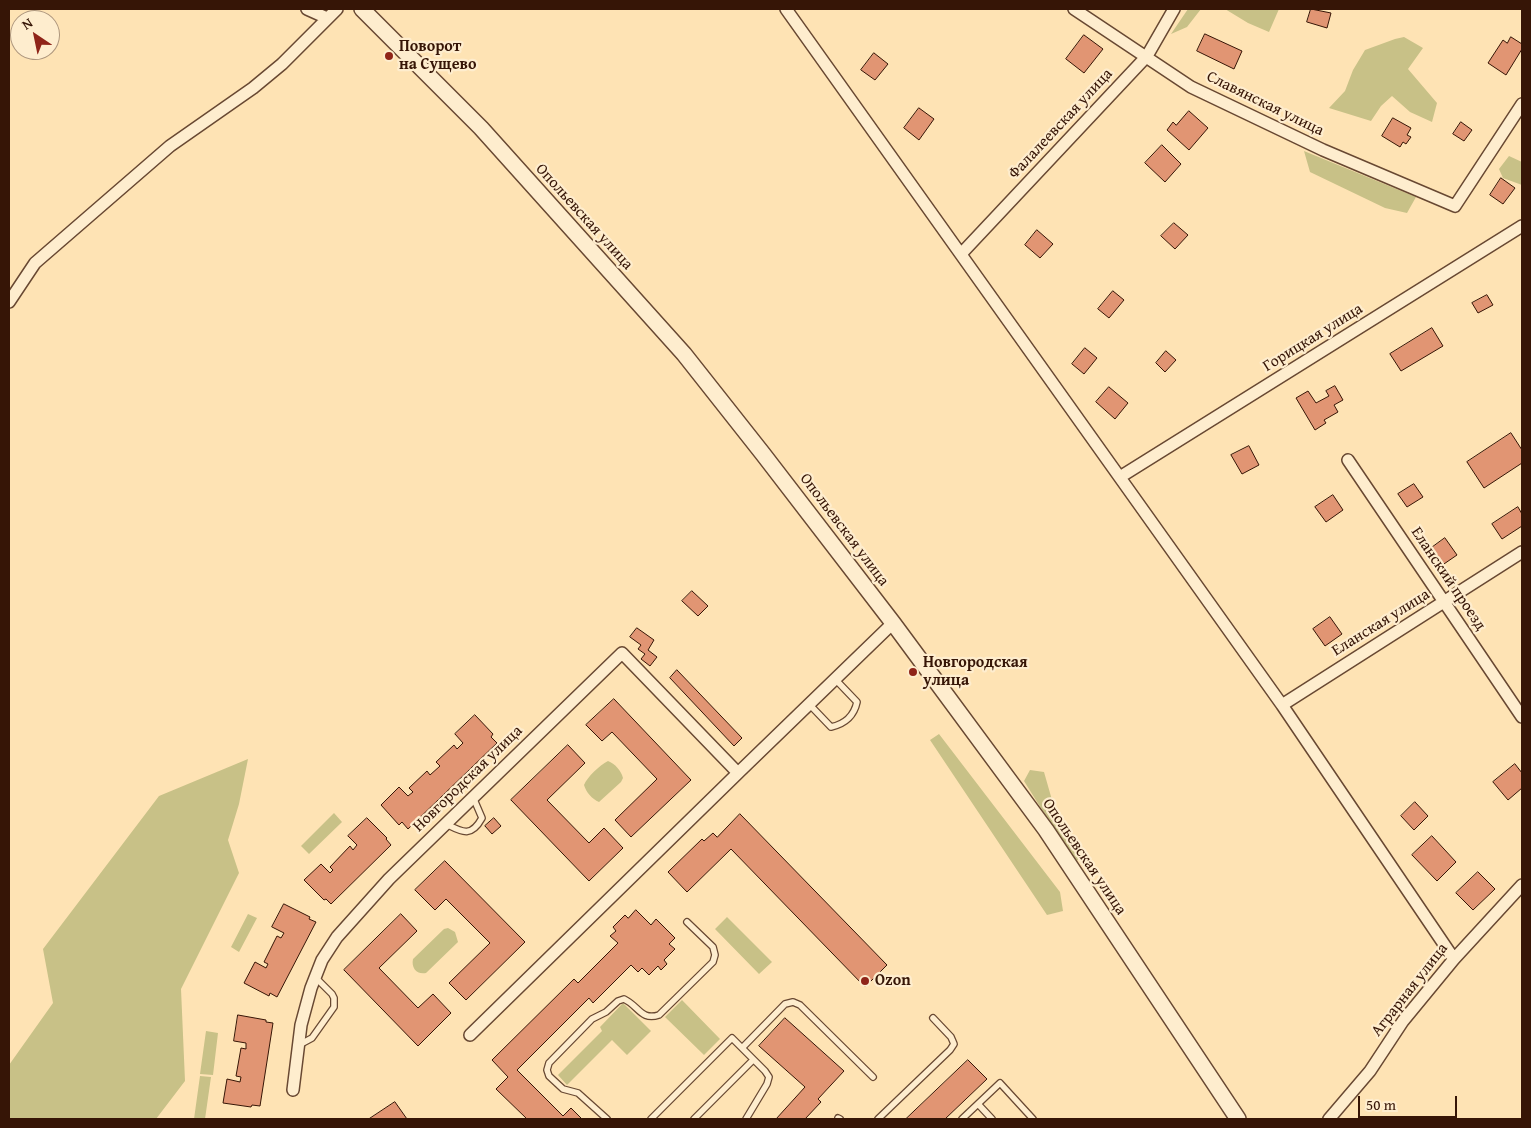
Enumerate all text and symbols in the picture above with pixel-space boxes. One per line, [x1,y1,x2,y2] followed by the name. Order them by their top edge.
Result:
[10,10,60,60] north arrow
[18,12,37,34] text: N
[399,37,476,75] place label: Поворот на Сущево
[383,50,395,62] marker: Поворот на Сущево
[1005,65,1117,183] street label: Фалалеевская улица
[1203,67,1327,141] street label: Славянская улица
[531,160,637,274] street label: Опольевская улица
[1260,300,1366,376] street label: Горицкая улица
[795,470,893,590] street label: Опольевская улица
[1406,524,1490,634] street label: Еланский проезд
[1329,585,1433,661] street label: Еланская улица
[923,653,1027,691] place label: Новгородская улица
[907,666,919,678] marker: Новгородская улица
[409,722,527,836] street label: Новгородская улица
[1038,795,1130,919] street label: Опольевская улица
[1368,940,1452,1040] street label: Аграрная улица
[875,971,911,991] place label: Ozon
[859,975,871,987] marker: Ozon
[1361,1086,1460,1118] scale bar
[1366,1094,1396,1115] text: 50 m

